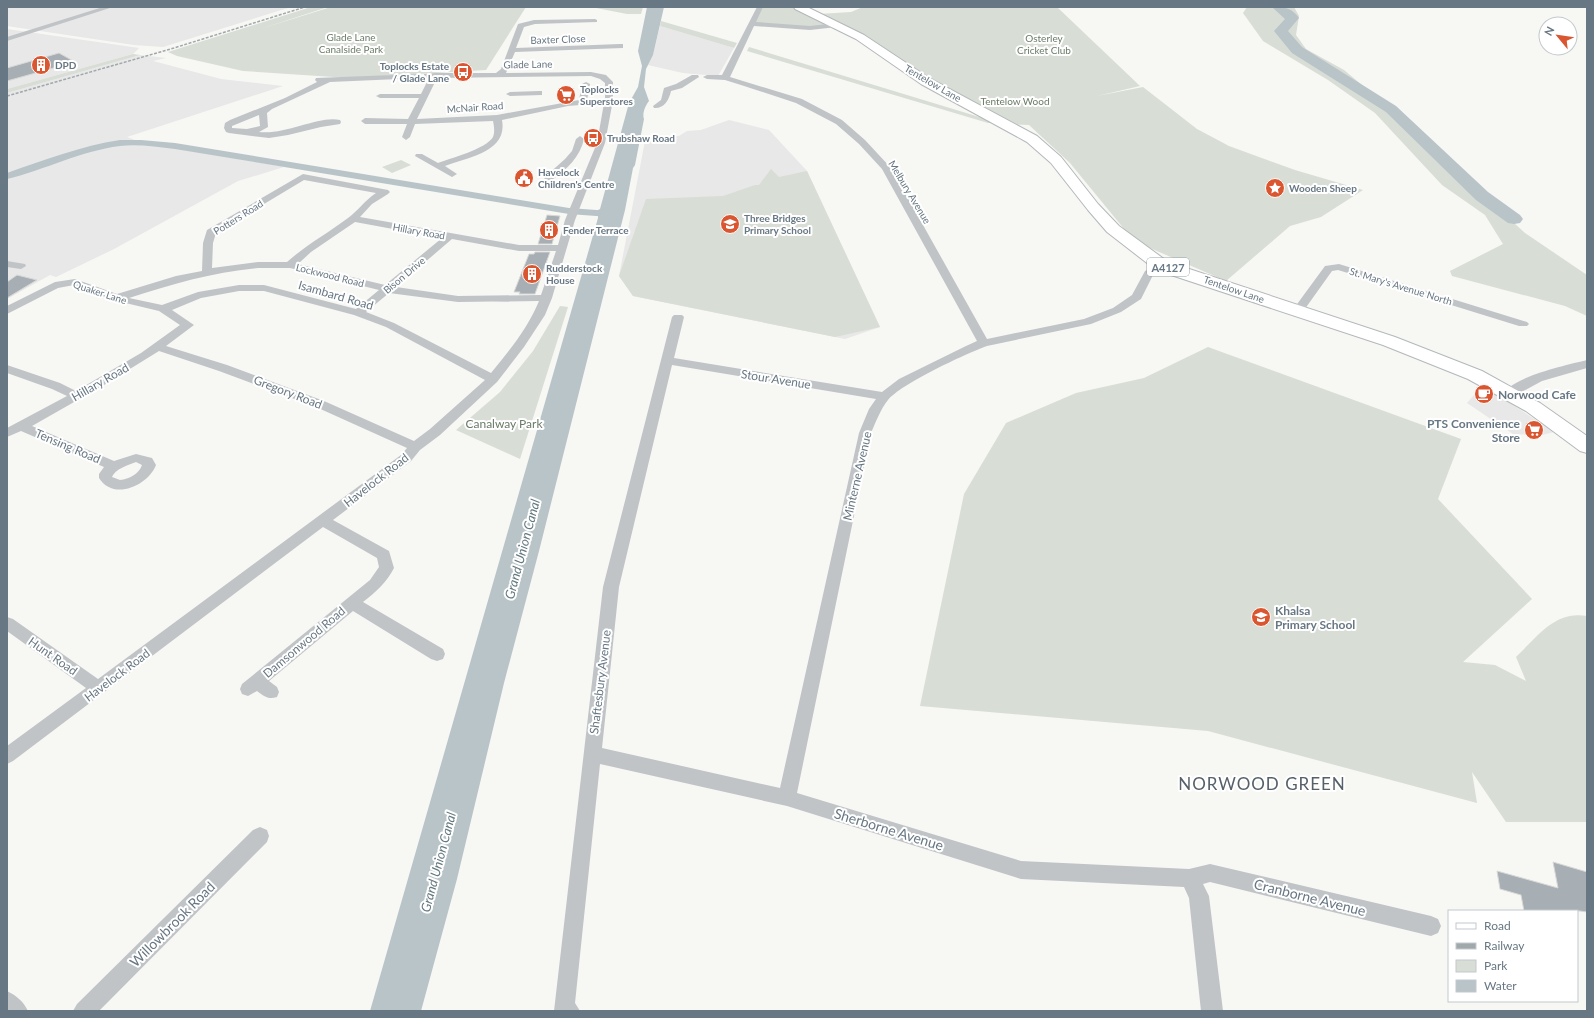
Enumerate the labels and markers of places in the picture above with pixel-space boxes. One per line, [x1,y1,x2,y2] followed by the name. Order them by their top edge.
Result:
[30,54,52,76] building icon: DPD
[55,59,77,71] place label: DPD
[380,60,450,84] place label: Toplocks Estate / Glade Lane
[452,61,474,83] bus stop icon: Toplocks Estate / Glade Lane
[580,83,634,107] place label: Toplocks Superstores
[555,84,577,106] supermarket icon: Toplocks Superstores
[582,127,604,149] bus stop icon: Trubshaw Road
[607,132,675,144] place label: Trubshaw Road
[538,166,615,190] place label: Havelock Children's Centre
[513,167,535,189] public building icon: Havelock Children's Centre
[1264,177,1286,199] place icon: Wooden Sheep
[1289,182,1357,194] place label: Wooden Sheep
[744,212,811,236] place label: Three Bridges Primary School
[719,213,741,235] school or university icon: Three Bridges Primary School
[538,219,560,241] building icon: Fender Terrace
[563,224,629,236] place label: Fender Terrace
[546,262,603,286] place label: Rudderstock House
[521,263,543,285] building icon: Rudderstock House
[1473,383,1495,405] cafe icon: Norwood Cafe
[1498,387,1577,402] place label: Norwood Cafe
[1427,416,1521,445] place label: PTS Convenience Store
[1523,419,1545,441] supermarket icon: PTS Convenience Store
[1275,603,1355,632] place label: Khalsa Primary School
[1250,606,1272,628] school or university icon: Khalsa Primary School

